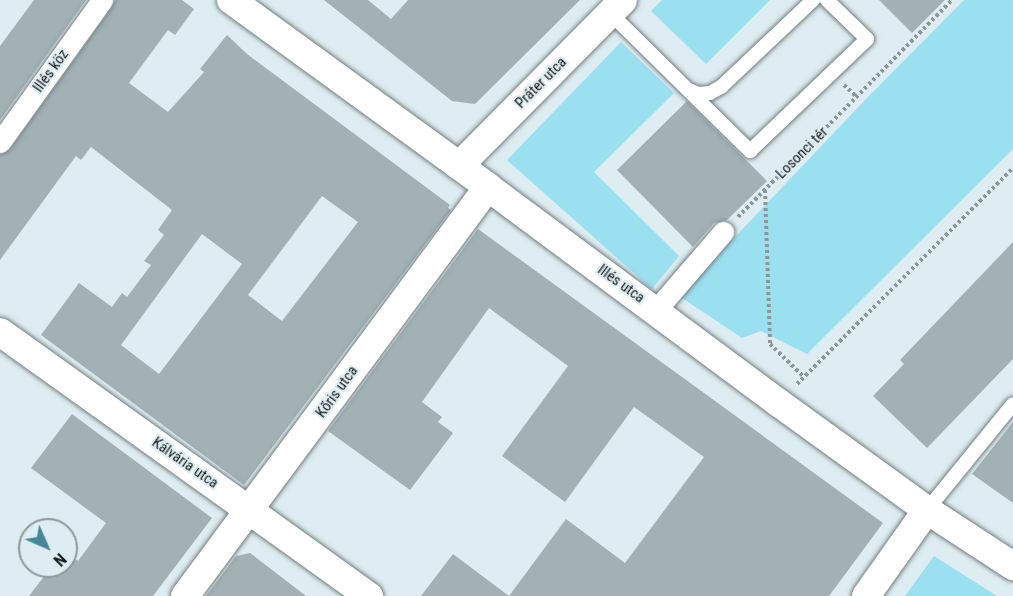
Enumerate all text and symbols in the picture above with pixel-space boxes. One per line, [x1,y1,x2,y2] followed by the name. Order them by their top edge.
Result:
[29,46,73,96] street label: Illés köz
[512,54,570,112] street label: Práter utca
[772,123,832,183] street label: Losonci tér
[594,261,648,307] street label: Illés utca
[312,363,362,421] street label: Kőris utca
[148,434,222,492] street label: Kálvária utca
[18,518,78,578] north arrow
[49,549,70,570] text: N

